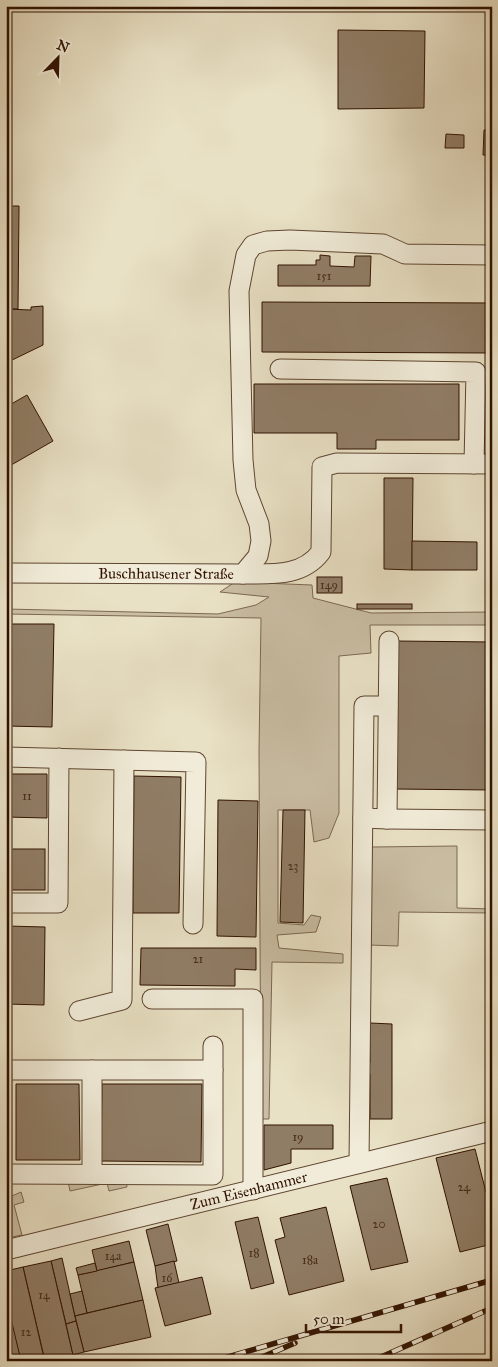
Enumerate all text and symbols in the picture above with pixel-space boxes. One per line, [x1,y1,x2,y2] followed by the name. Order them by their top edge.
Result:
[32,32,82,82] north arrow
[54,36,72,57] text: N
[317,269,332,283] house number: 151
[98,564,234,583] street label: Buschhausener Straße
[320,578,338,592] house number: 149
[22,789,32,803] house number: 11
[288,859,299,873] house number: 23
[193,952,204,966] house number: 21
[292,1130,304,1144] house number: 19
[189,1167,309,1214] street label: Zum Eisenhammer
[458,1180,471,1194] house number: 24
[373,1217,385,1231] house number: 20
[248,1246,260,1260] house number: 18
[105,1249,122,1263] house number: 14a
[302,1253,319,1267] house number: 18a
[162,1271,173,1285] house number: 16
[38,1288,50,1302] house number: 14
[306,1302,400,1334] scale bar
[313,1310,345,1328] text: 50 m
[21,1325,31,1339] house number: 12

